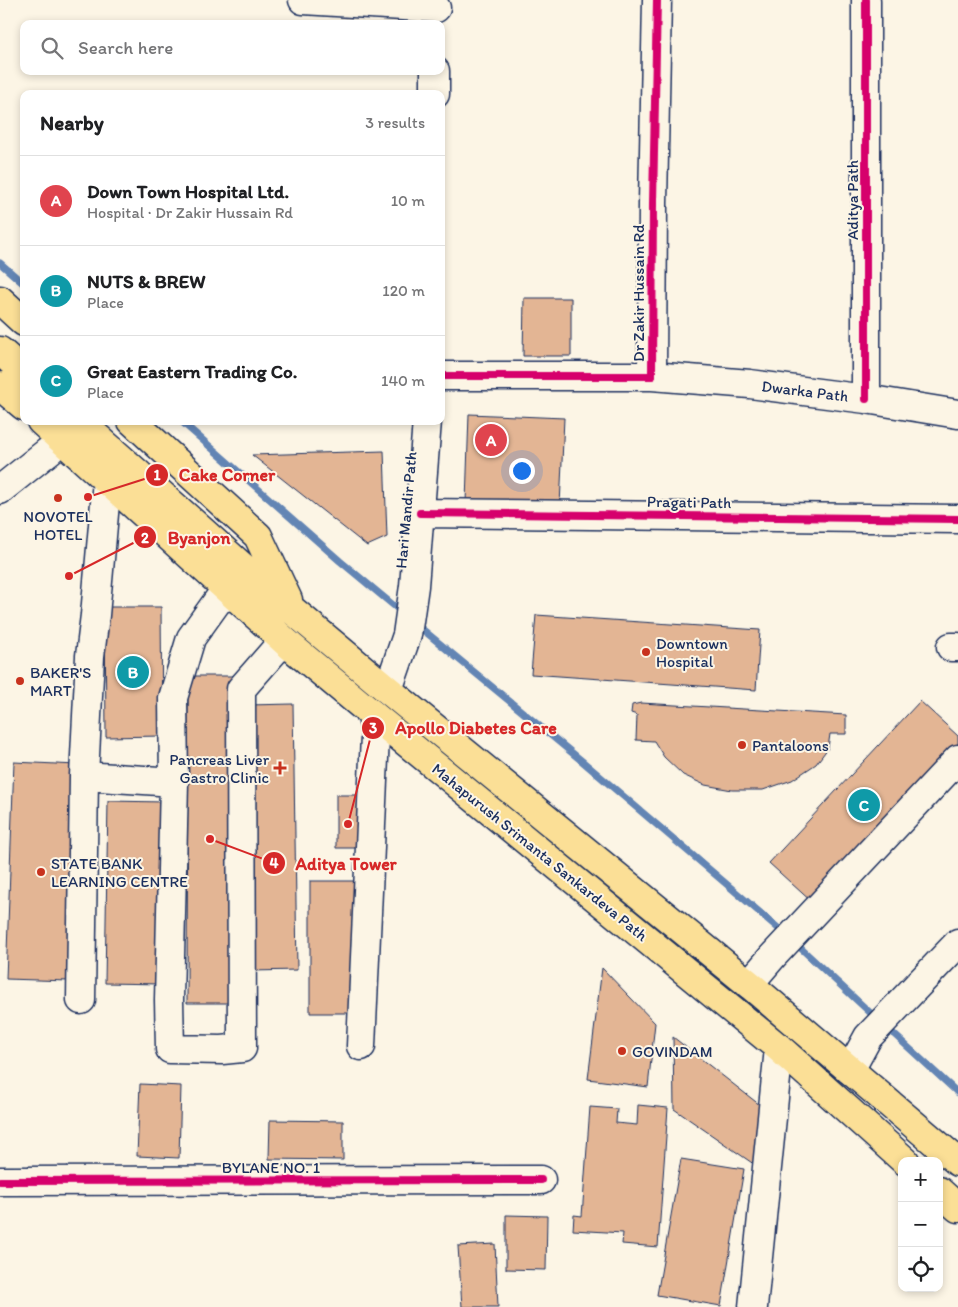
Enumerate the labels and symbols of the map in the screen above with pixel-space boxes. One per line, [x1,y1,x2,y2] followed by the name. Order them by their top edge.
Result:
[843,160,862,240] street label: Aditya Path
[629,224,648,362] street label: Dr Zakir Hussain Rd
[761,376,849,406] street label: Dwarka Path
[475,421,507,459] pin: A
[391,450,421,569] street label: Hari Mandir Path
[509,458,535,484] your location
[144,459,285,492] callout: Cake Corner
[179,464,276,486] text: Cake Corner
[154,466,161,484] text: 1
[52,492,64,504] marker: NOVOTEL HOTEL
[647,492,731,512] street label: Pragati Path
[23,507,93,544] place label: NOVOTEL HOTEL
[133,521,240,554] callout: Byanjon
[168,527,231,549] text: Byanjon
[141,529,149,547] text: 2
[656,634,728,671] place label: Downtown Hospital
[640,646,652,658] marker: Downtown Hospital
[117,653,149,691] pin: B
[30,663,91,700] place label: BAKER'S MART
[14,675,26,687] marker: BAKER'S MART
[361,711,567,744] callout: Apollo Diabetes Care
[394,717,557,739] text: Apollo Diabetes Care
[369,719,377,737] text: 3
[752,736,829,755] place label: Pantaloons
[736,739,748,751] marker: Pantaloons
[169,750,270,787] place label: Pancreas Liver Gastro Clinic
[428,759,652,945] street label: Mahapurush Srimanta Sankardeva Path
[273,761,287,775] marker: Pancreas Liver Gastro Clinic
[848,786,880,824] pin: C
[261,847,405,880] callout: Aditya Tower
[294,853,398,875] text: Aditya Tower
[51,854,188,891] place label: STATE BANK LEARNING CENTRE
[269,854,279,872] text: 4
[35,866,47,878] marker: STATE BANK LEARNING CENTRE
[632,1042,713,1061] place label: GOVINDAM
[616,1045,628,1057] marker: GOVINDAM
[222,1158,321,1177] street label: BYLANE NO. 1

